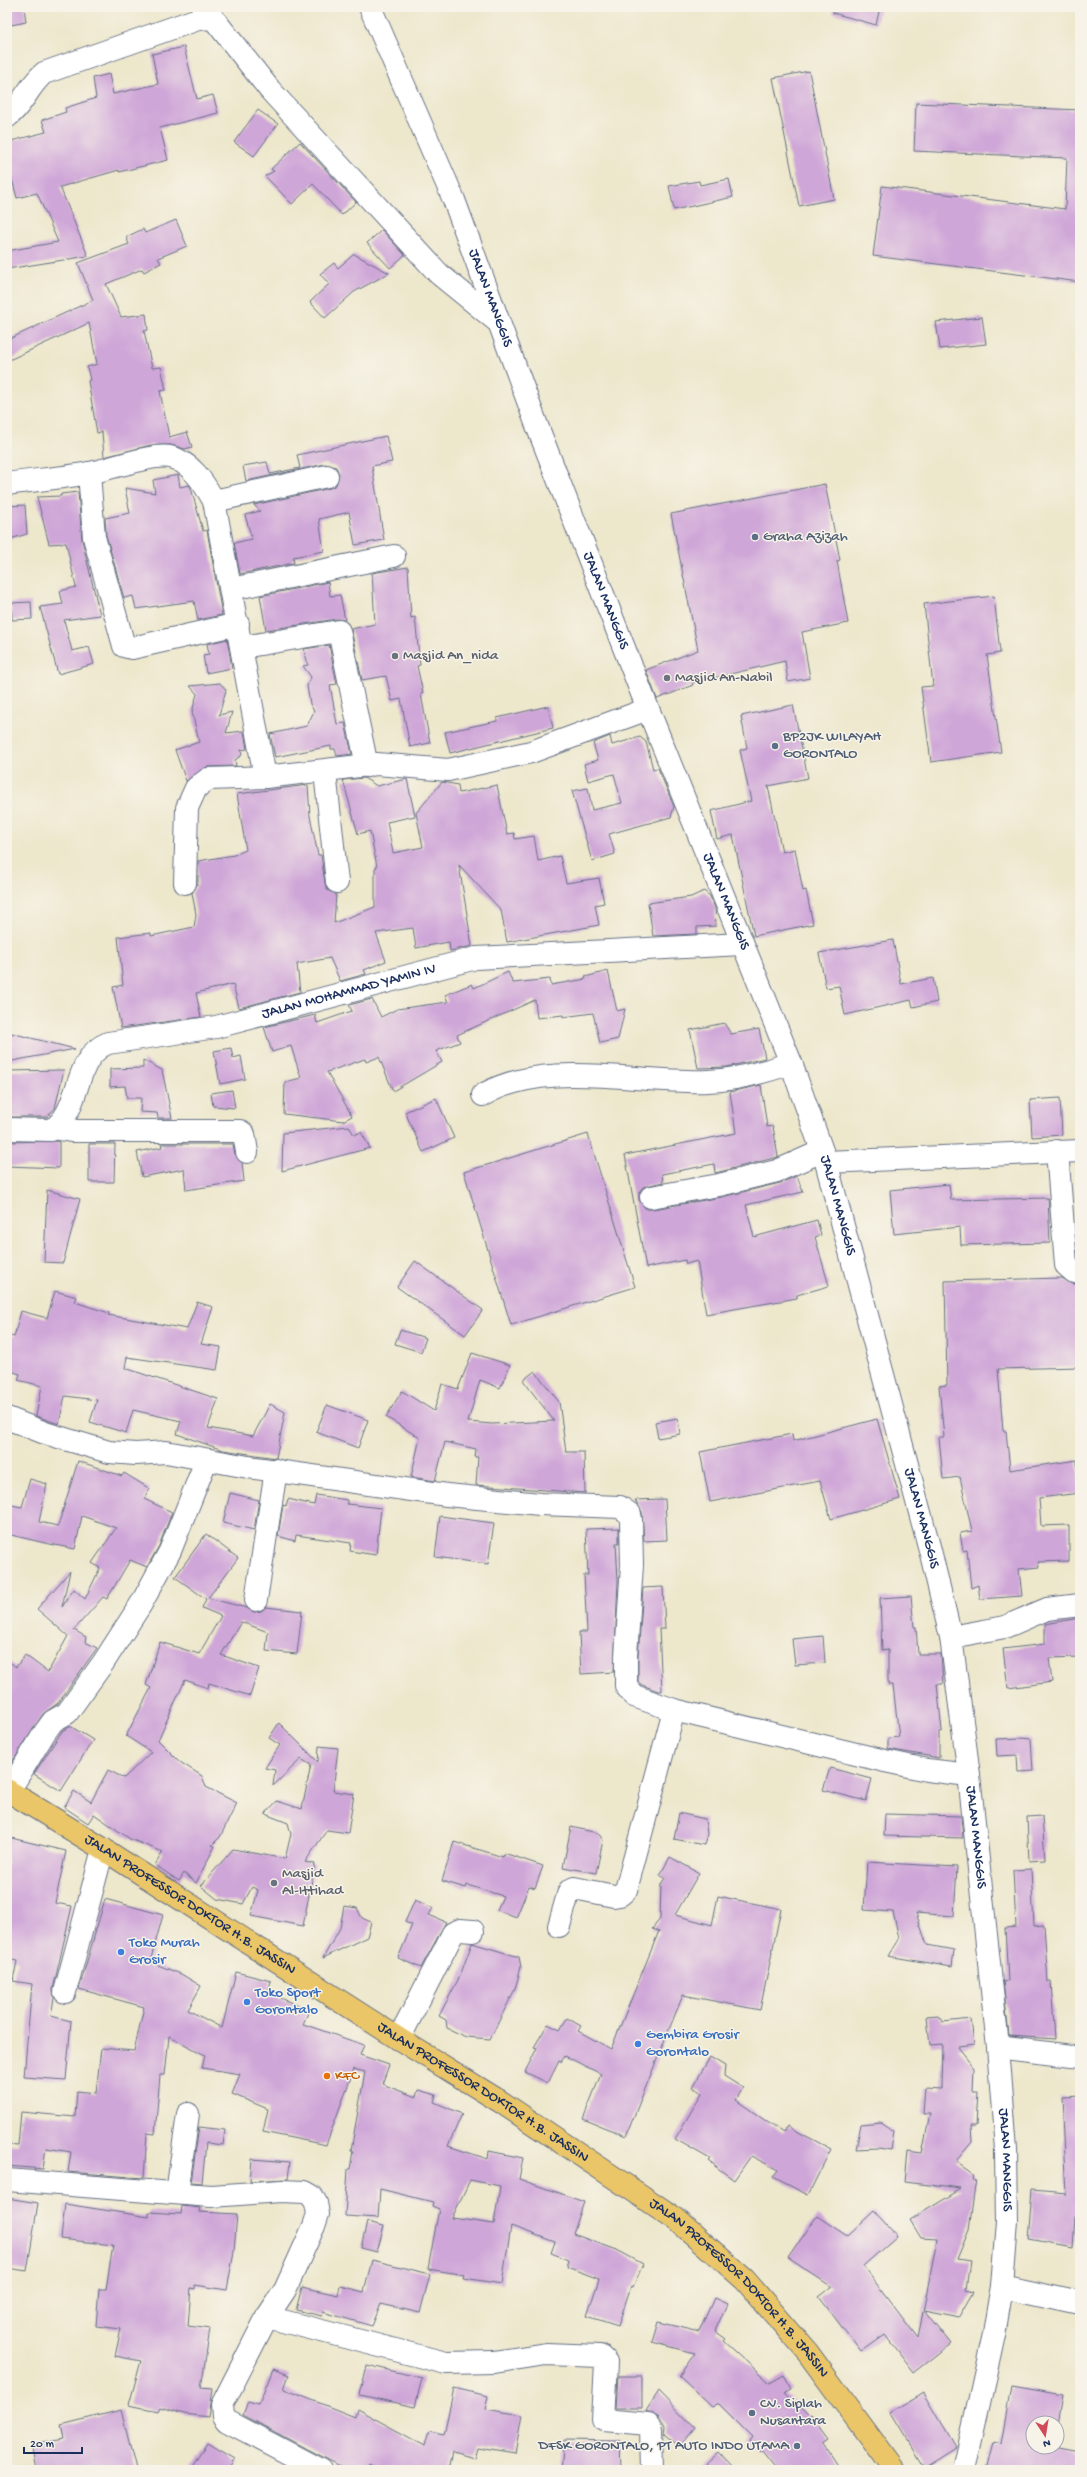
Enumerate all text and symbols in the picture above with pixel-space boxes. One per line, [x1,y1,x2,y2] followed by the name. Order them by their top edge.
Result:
[464,247,516,350] street label: JALAN MANGGIS
[763,528,848,546] place label: Graha Azizah
[750,532,760,542] marker: Graha Azizah
[578,549,633,652] street label: JALAN MANGGIS
[403,647,499,665] place label: Masjid An_nida
[390,651,400,661] marker: Masjid An_nida
[675,669,773,687] place label: Masjid An-Nabil
[662,673,672,683] marker: Masjid An-Nabil
[782,728,882,763] place label: BP2JK WILAYAH GORONTALO
[770,741,780,751] marker: BP2JK WILAYAH GORONTALO
[698,850,753,953] street label: JALAN MANGGIS
[260,960,438,1023] street label: JALAN MOHAMMAD YAMIN IV
[815,1153,860,1258] street label: JALAN MANGGIS
[899,1466,943,1570] street label: JALAN MANGGIS
[961,1785,990,1890] street label: JALAN MANGGIS
[81,1831,299,1979] street label: JALAN PROFESSOR DOKTOR H.B. JASSIN
[282,1865,344,1900] place label: Masjid Al-Ittihad
[269,1878,279,1888] marker: Masjid Al-Ittihad
[128,1934,200,1969] place label: Toko Murah Grosir
[116,1947,126,1957] marker: Toko Murah Grosir
[254,1984,322,2019] place label: Toko Sport Gorontalo
[242,1997,252,2007] marker: Toko Sport Gorontalo
[374,2018,592,2167] street label: JALAN PROFESSOR DOKTOR H.B. JASSIN
[646,2026,741,2061] place label: Gembira Grosir Gorontalo
[633,2039,643,2049] marker: Gembira Grosir Gorontalo
[335,2067,360,2085] place label: KFC
[322,2071,332,2081] marker: KFC
[994,2108,1016,2211] street label: JALAN MANGGIS
[645,2194,832,2382] street label: JALAN PROFESSOR DOKTOR H.B. JASSIN
[760,2395,827,2430] place label: CV. Siplah Nusantara
[747,2408,757,2418] marker: CV. Siplah Nusantara
[1025,2415,1065,2455] north arrow
[24,2429,82,2455] scale bar
[1042,2436,1051,2449] text: N
[537,2437,790,2455] place label: DFSK GORONTALO, PT AUTO INDO UTAMA
[30,2438,55,2452] text: 20 m
[792,2441,802,2451] marker: DFSK GORONTALO, PT AUTO INDO UTAMA

